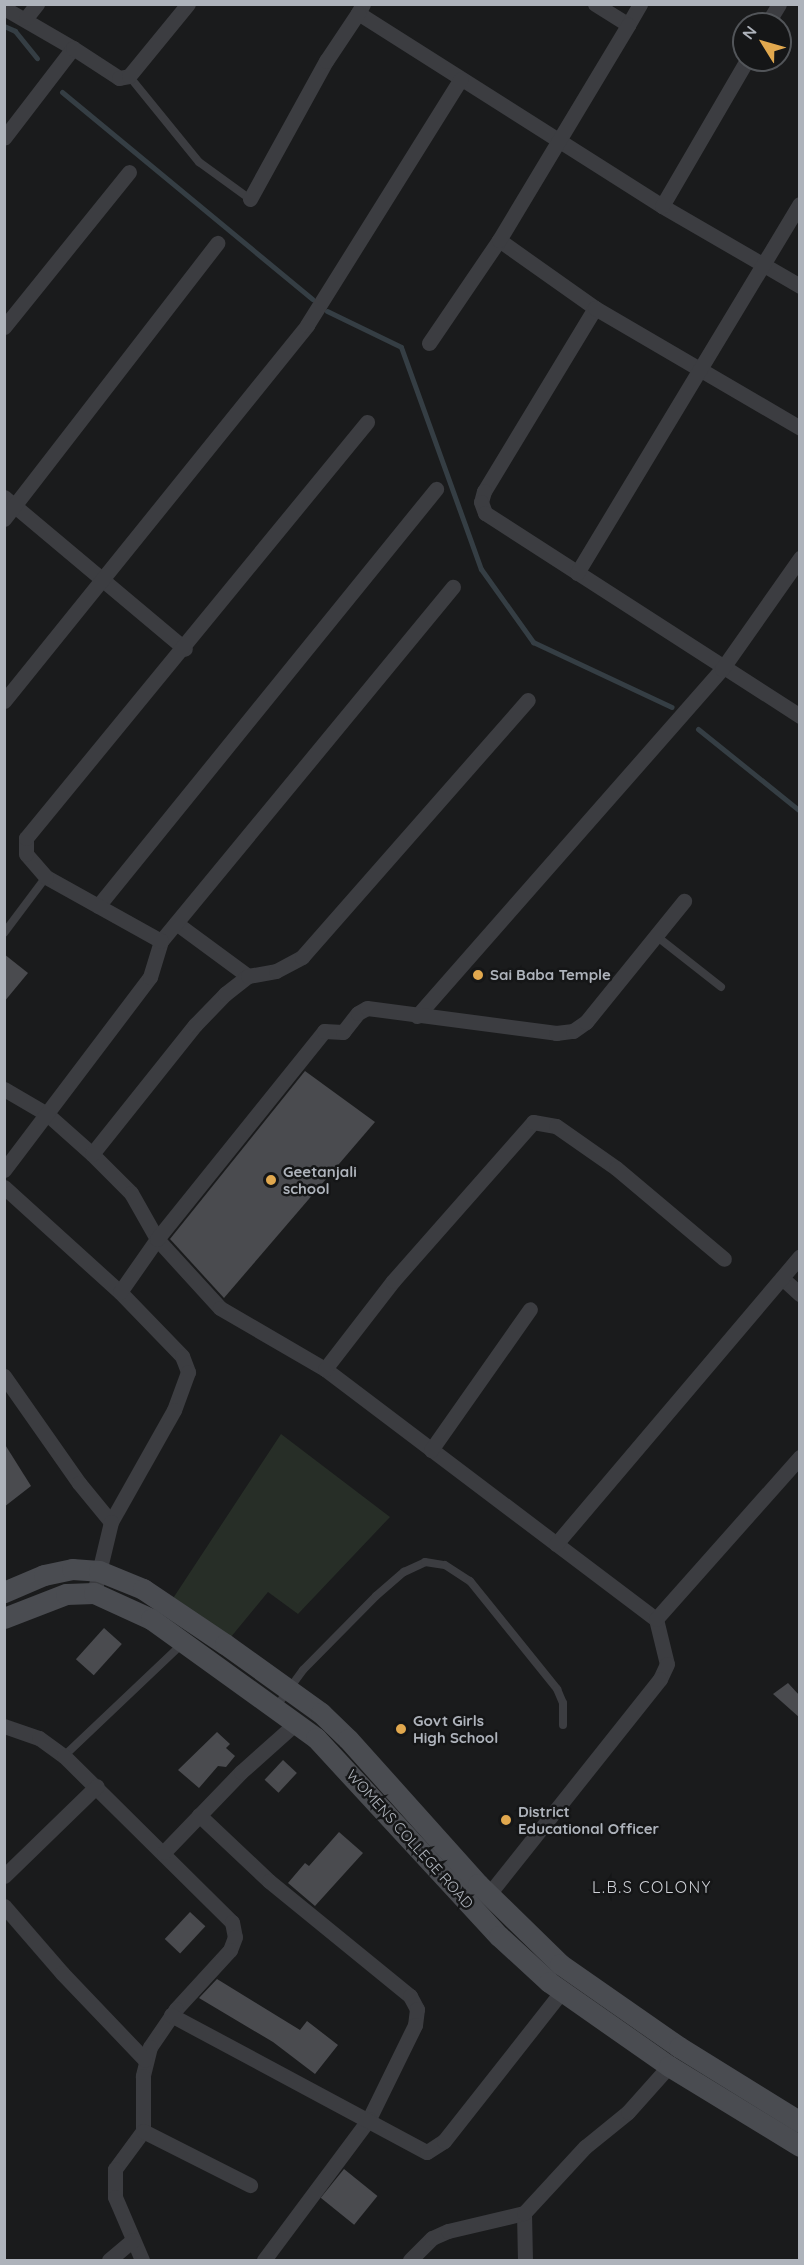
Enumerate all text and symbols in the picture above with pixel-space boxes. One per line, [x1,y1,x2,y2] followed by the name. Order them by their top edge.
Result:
[732,12,792,72] north arrow
[738,22,761,43] text: N
[490,966,611,984] place label: Sai Baba Temple
[471,968,485,982] marker: Sai Baba Temple
[283,1162,357,1197] place label: Geetanjali school
[264,1173,278,1187] marker: Geetanjali school
[413,1711,498,1746] place label: Govt Girls High School
[394,1722,408,1736] marker: Govt Girls High School
[343,1766,477,1912] street label: WOMENS COLLEGE ROAD
[518,1802,659,1837] place label: District Educational Officer
[499,1813,513,1827] marker: District Educational Officer
[592,1877,712,1897] district label: L.B.S COLONY

